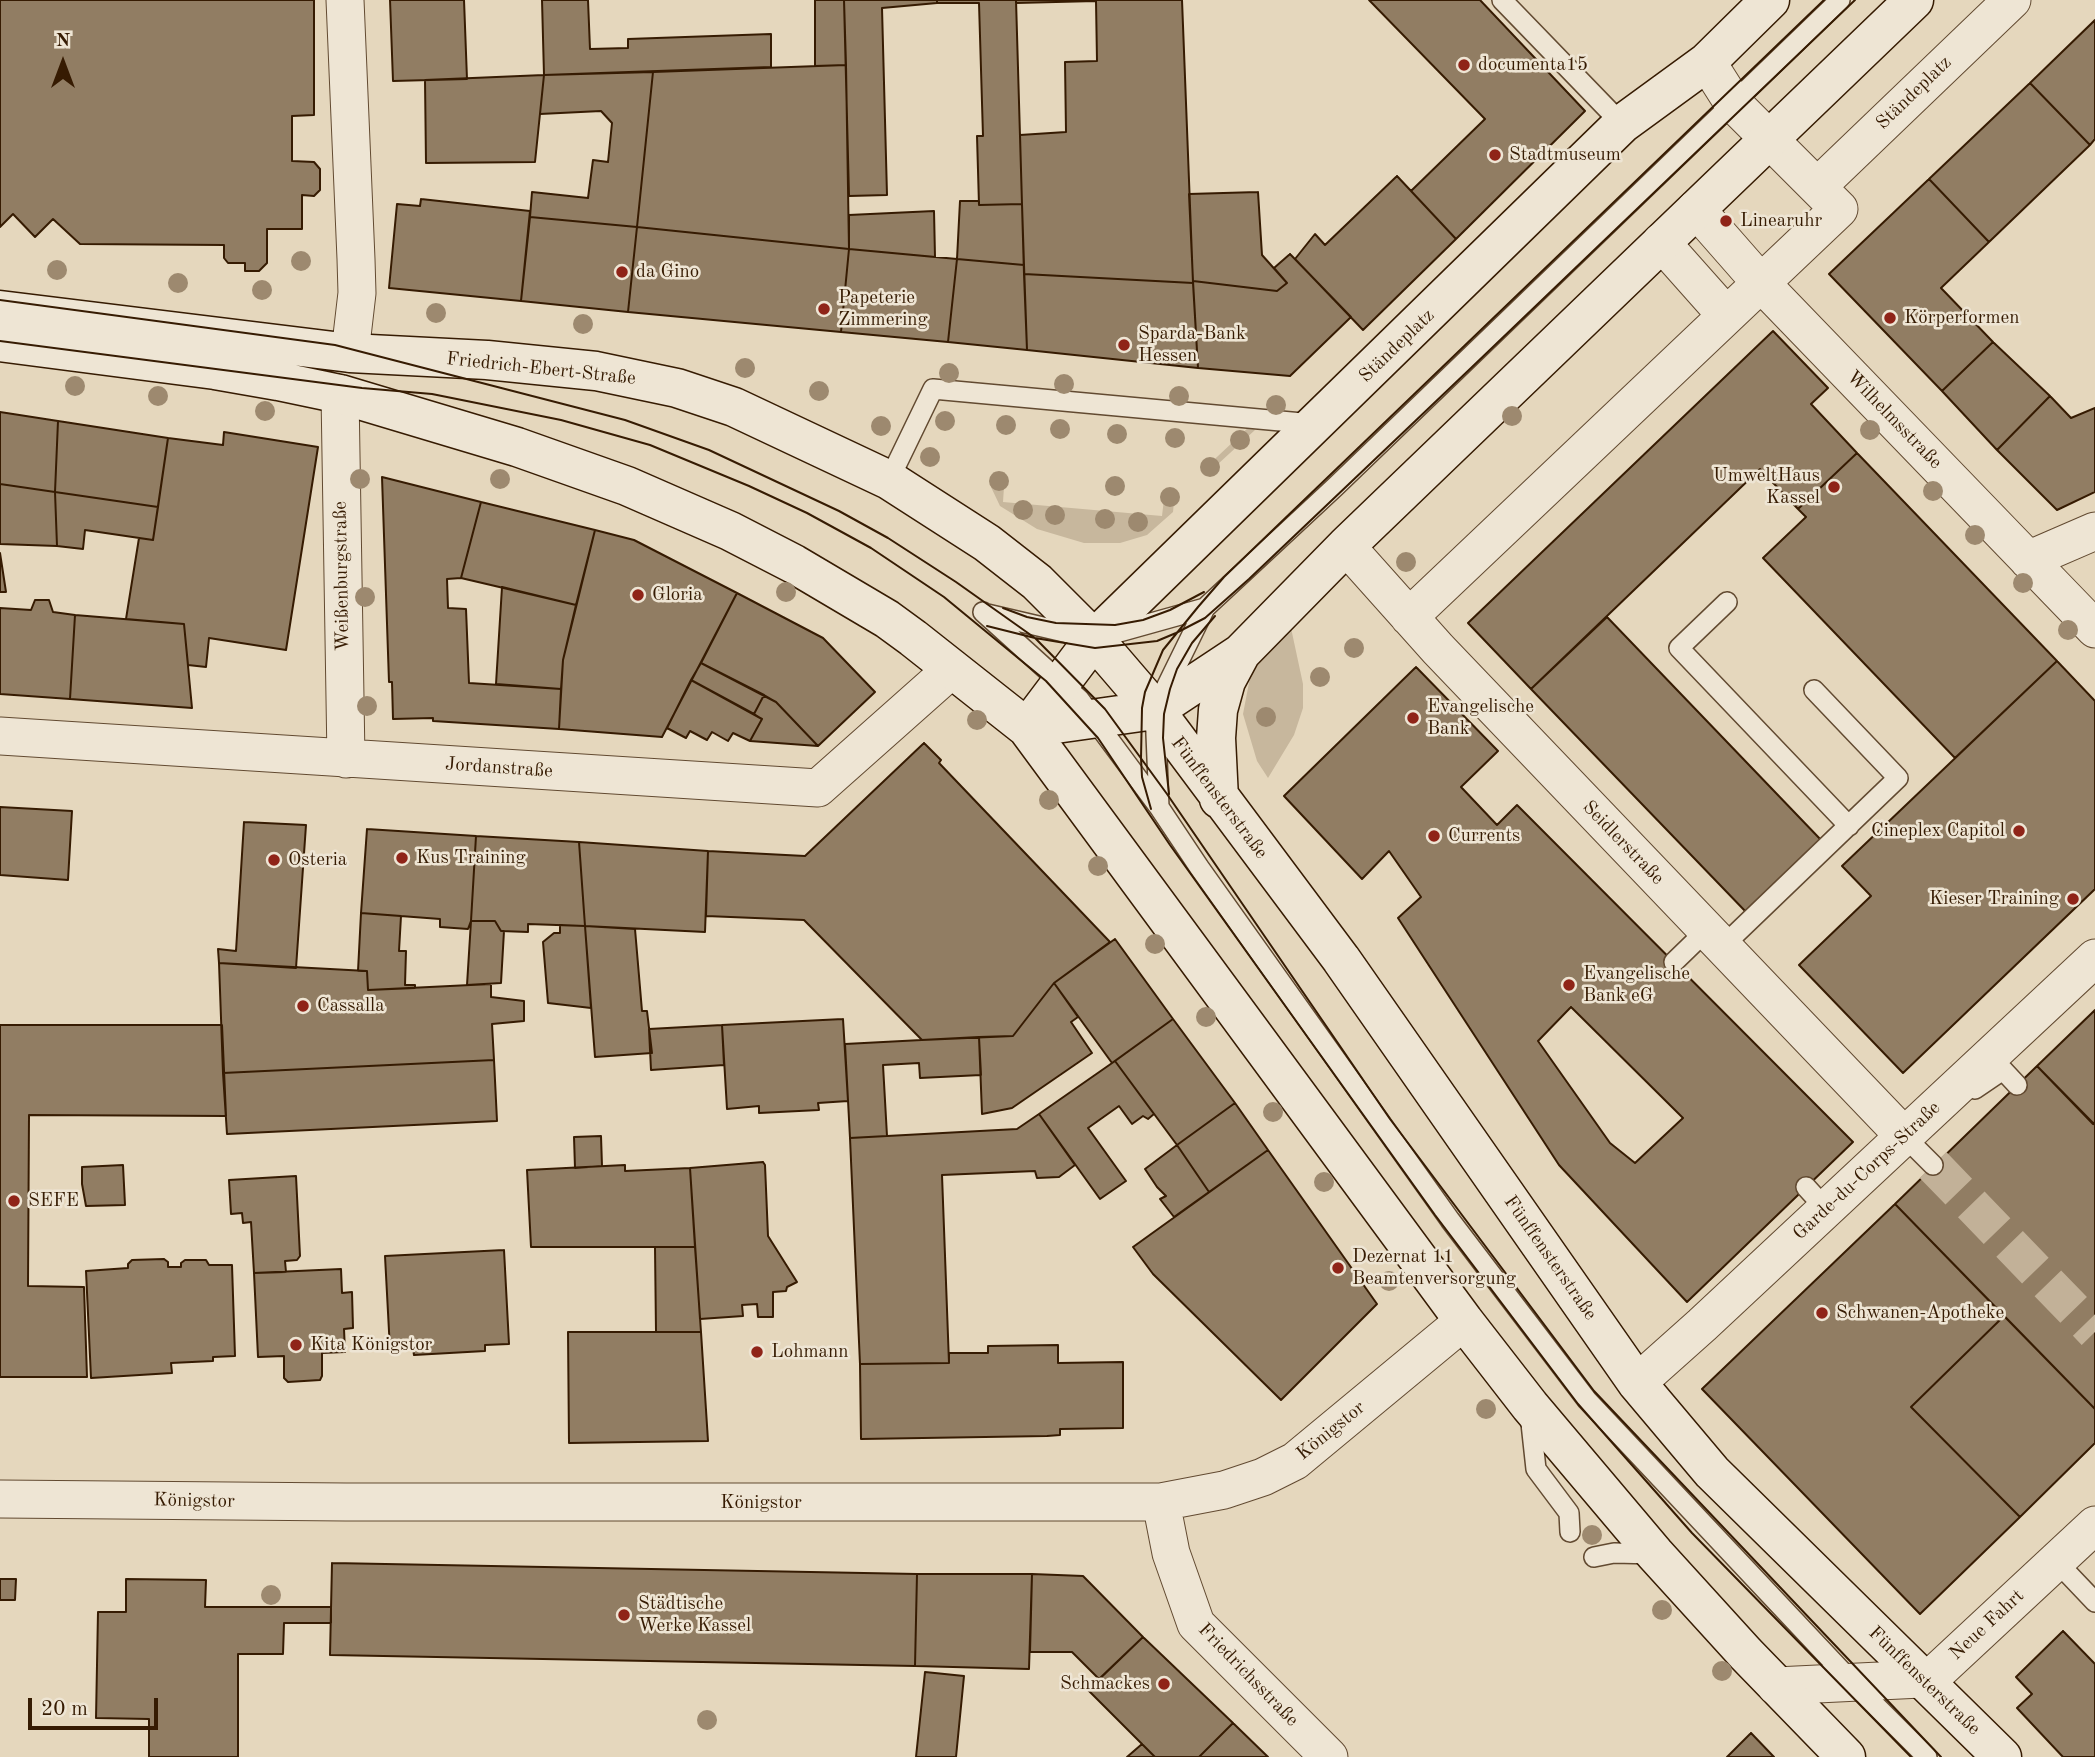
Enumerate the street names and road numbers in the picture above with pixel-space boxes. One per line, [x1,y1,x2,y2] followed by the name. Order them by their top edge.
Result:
[1872,51,1956,135] street label: Ständeplatz
[1355,304,1439,388] street label: Ständeplatz
[445,348,637,390] street label: Friedrich-Ebert-Straße
[1841,366,1947,474] street label: Wilhelmsstraße
[329,501,355,651] street label: Weißenburgstraße
[1166,732,1272,864] street label: Fünffensterstraße
[444,753,554,783] street label: Jordanstraße
[1577,796,1669,890] street label: Seidlerstraße
[1789,1097,1945,1245] street label: Garde-du-Corps-Straße
[1498,1191,1602,1325] street label: Fünffensterstraße
[1292,1396,1370,1466] street label: Königstor
[153,1489,235,1513] street label: Königstor
[720,1492,802,1514] street label: Königstor
[1945,1585,2029,1665] street label: Neue Fahrt
[1193,1619,1303,1731] street label: Friedrichsstraße
[1863,1622,1985,1740] street label: Fünffensterstraße

